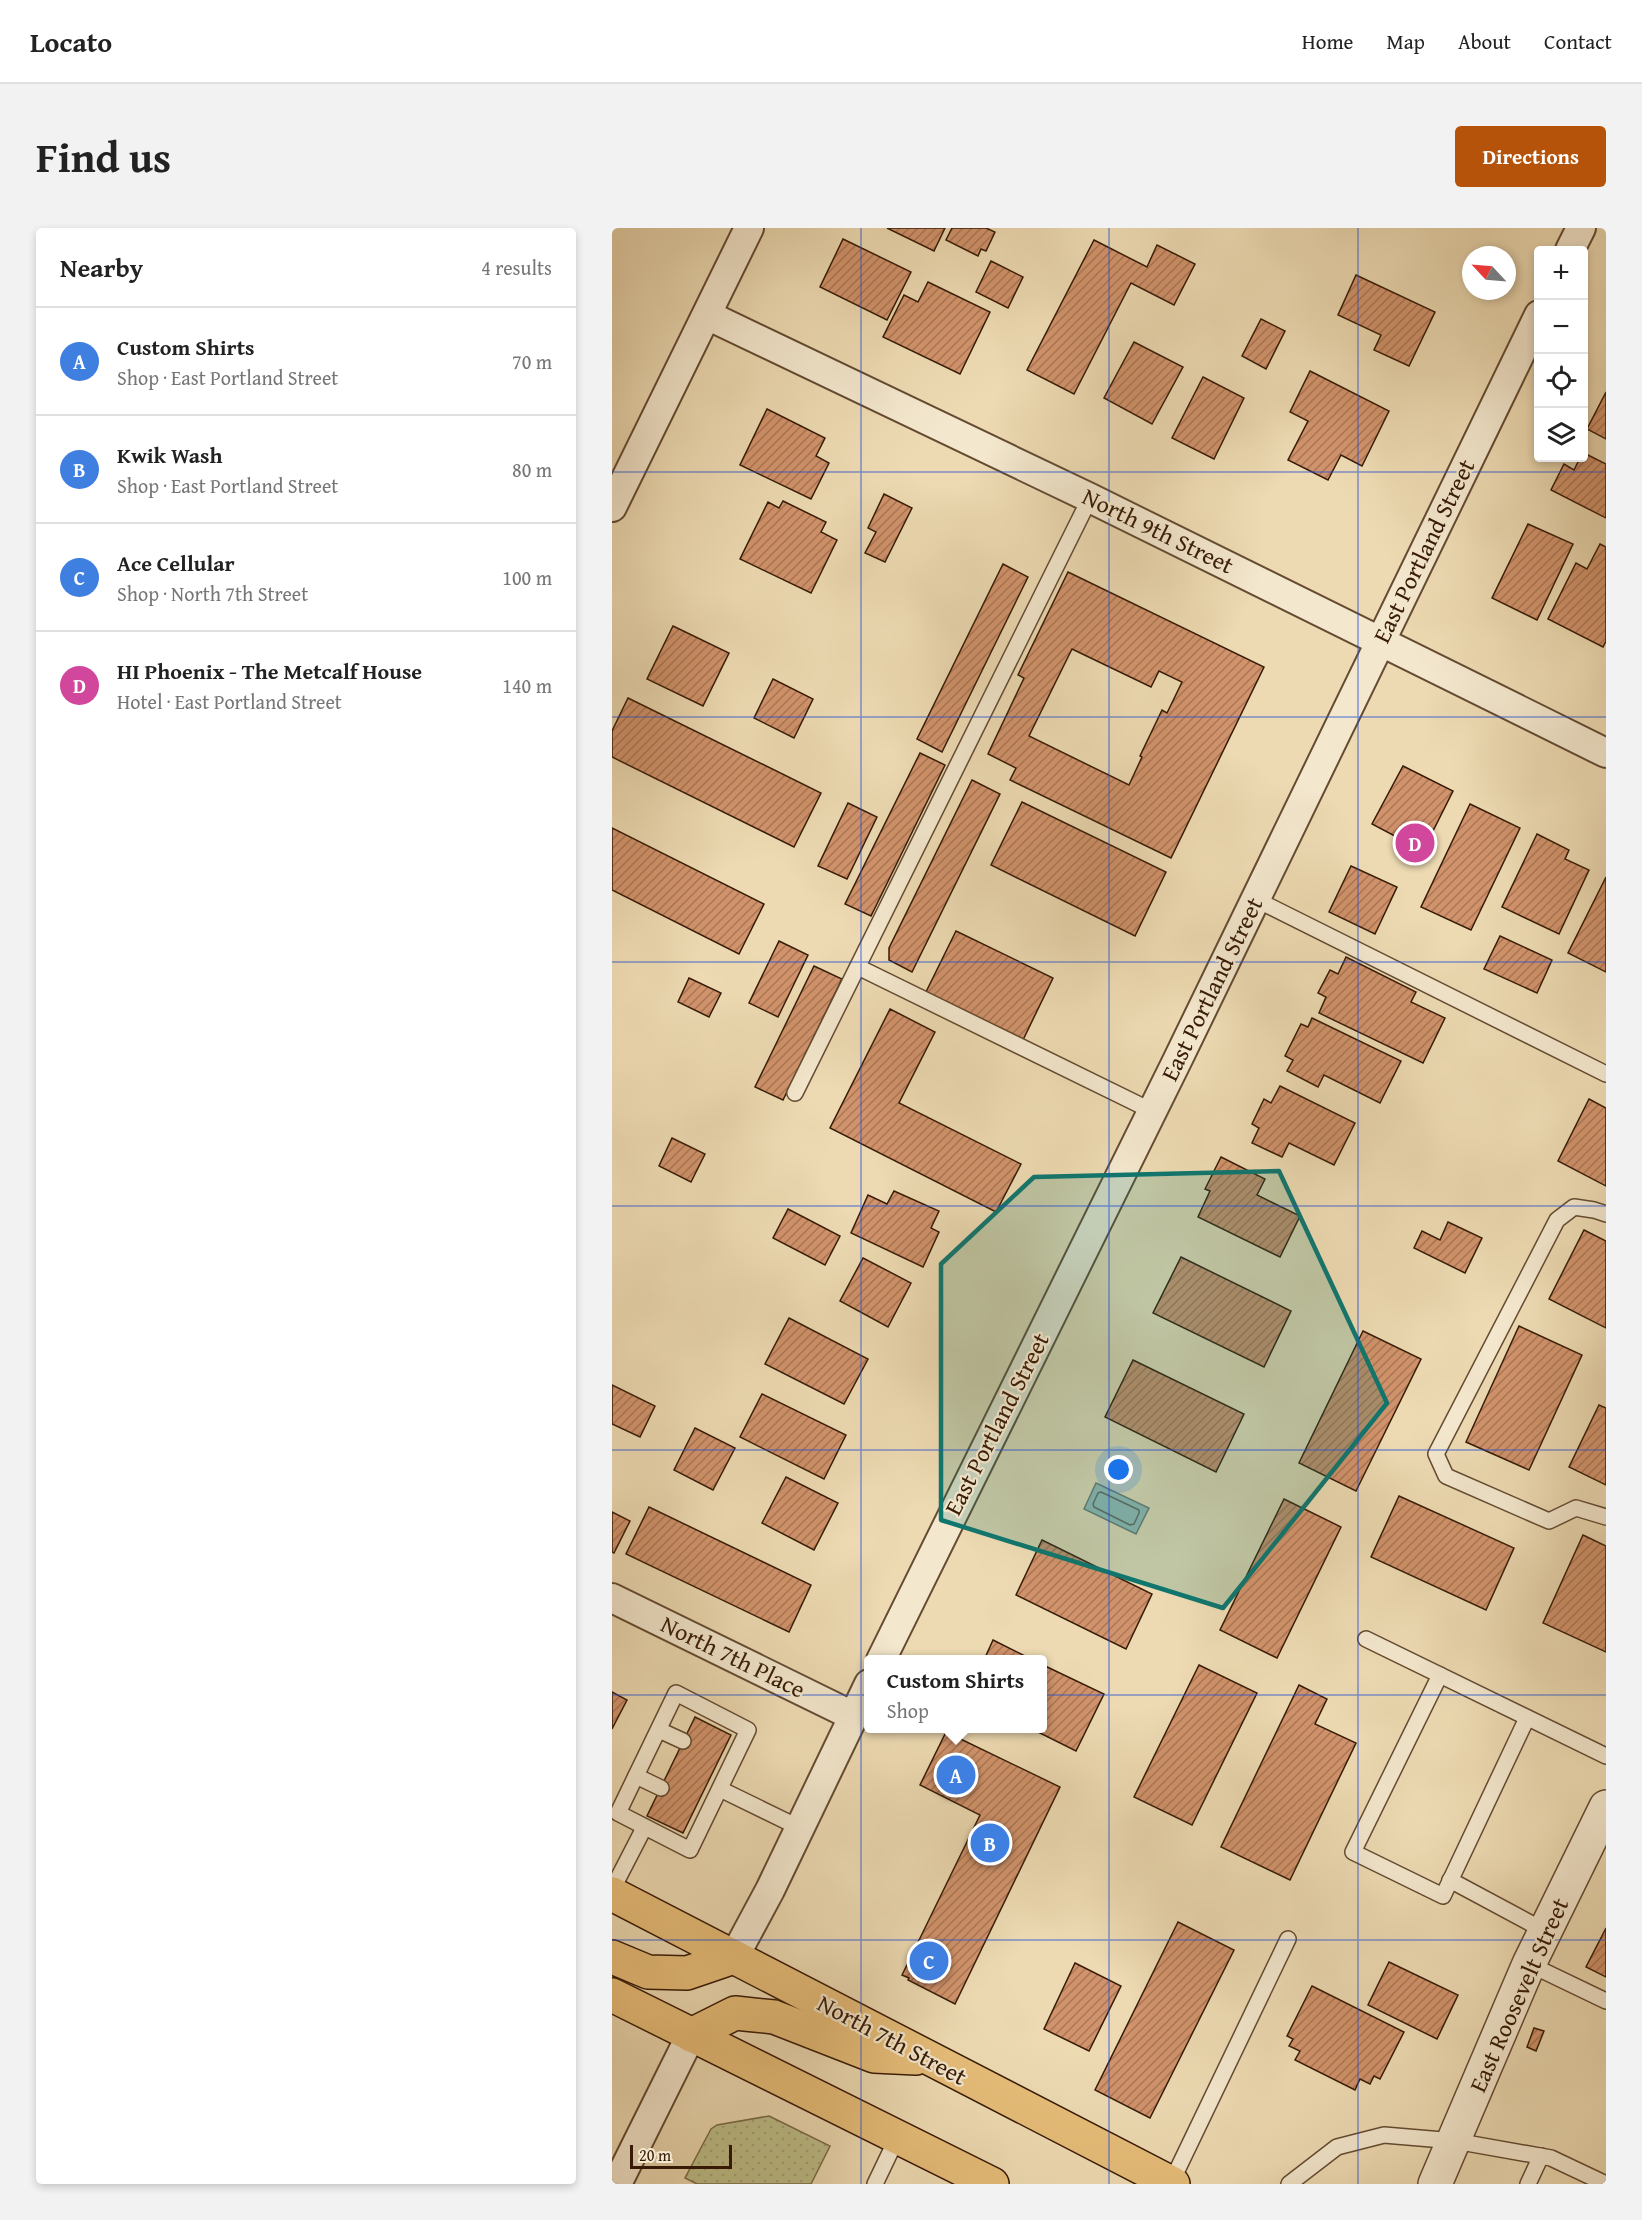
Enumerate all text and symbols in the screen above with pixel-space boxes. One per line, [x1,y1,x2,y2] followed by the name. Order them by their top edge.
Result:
[30,21,112,62] text: Locato
[1302,26,1353,57] text: Home
[1386,26,1425,57] text: Map
[1458,26,1511,57] text: About
[1544,26,1612,57] text: Contact
[36,126,171,187] text: Find us
[1455,126,1606,187] button: Directions
[1462,246,1516,300] north arrow
[1534,246,1588,462] map controls
[1534,246,1588,300] button: +
[60,248,143,287] text: Nearby
[481,253,552,282] text: 4 results
[1534,300,1588,354] button: −
[117,331,255,363] text: Custom Shirts
[73,347,86,376] text: A
[512,347,552,376] text: 70 m
[1534,354,1588,408] button: locate
[117,363,338,392] text: Shop · East Portland Street
[1534,408,1588,462] button: layers
[117,439,223,471] text: Kwik Wash
[1364,452,1483,649] street label: East Portland Street
[73,455,86,484] text: B
[512,455,552,484] text: 80 m
[117,471,338,500] text: Shop · East Portland Street
[1077,479,1240,583] street label: North 9th Street
[117,547,235,579] text: Ace Cellular
[74,563,85,592] text: C
[502,563,552,592] text: 100 m
[117,579,308,608] text: Shop · North 7th Street
[117,655,422,687] text: HI Phoenix - The Metcalf House
[73,671,86,700] text: D
[502,671,552,700] text: 140 m
[117,687,342,716] text: Hotel · East Portland Street
[1396,820,1434,866] pin: D
[1152,890,1271,1087] street label: East Portland Street
[935,1326,1058,1521] street label: East Portland Street
[1104,1455,1133,1484] your location
[655,1606,811,1707] street label: North 7th Place
[864,1655,1047,1733] popup
[887,1664,1024,1696] text: Custom Shirts
[887,1696,929,1725] text: Shop
[936,1752,976,1798] pin: A
[970,1820,1010,1866] pin: B
[1460,1891,1577,2098] street label: East Roosevelt Street
[910,1938,948,1984] pin: C
[811,1985,974,2094] street label: North 7th Street
[630,2142,732,2170] scale bar
[639,2143,671,2167] text: 20 m

